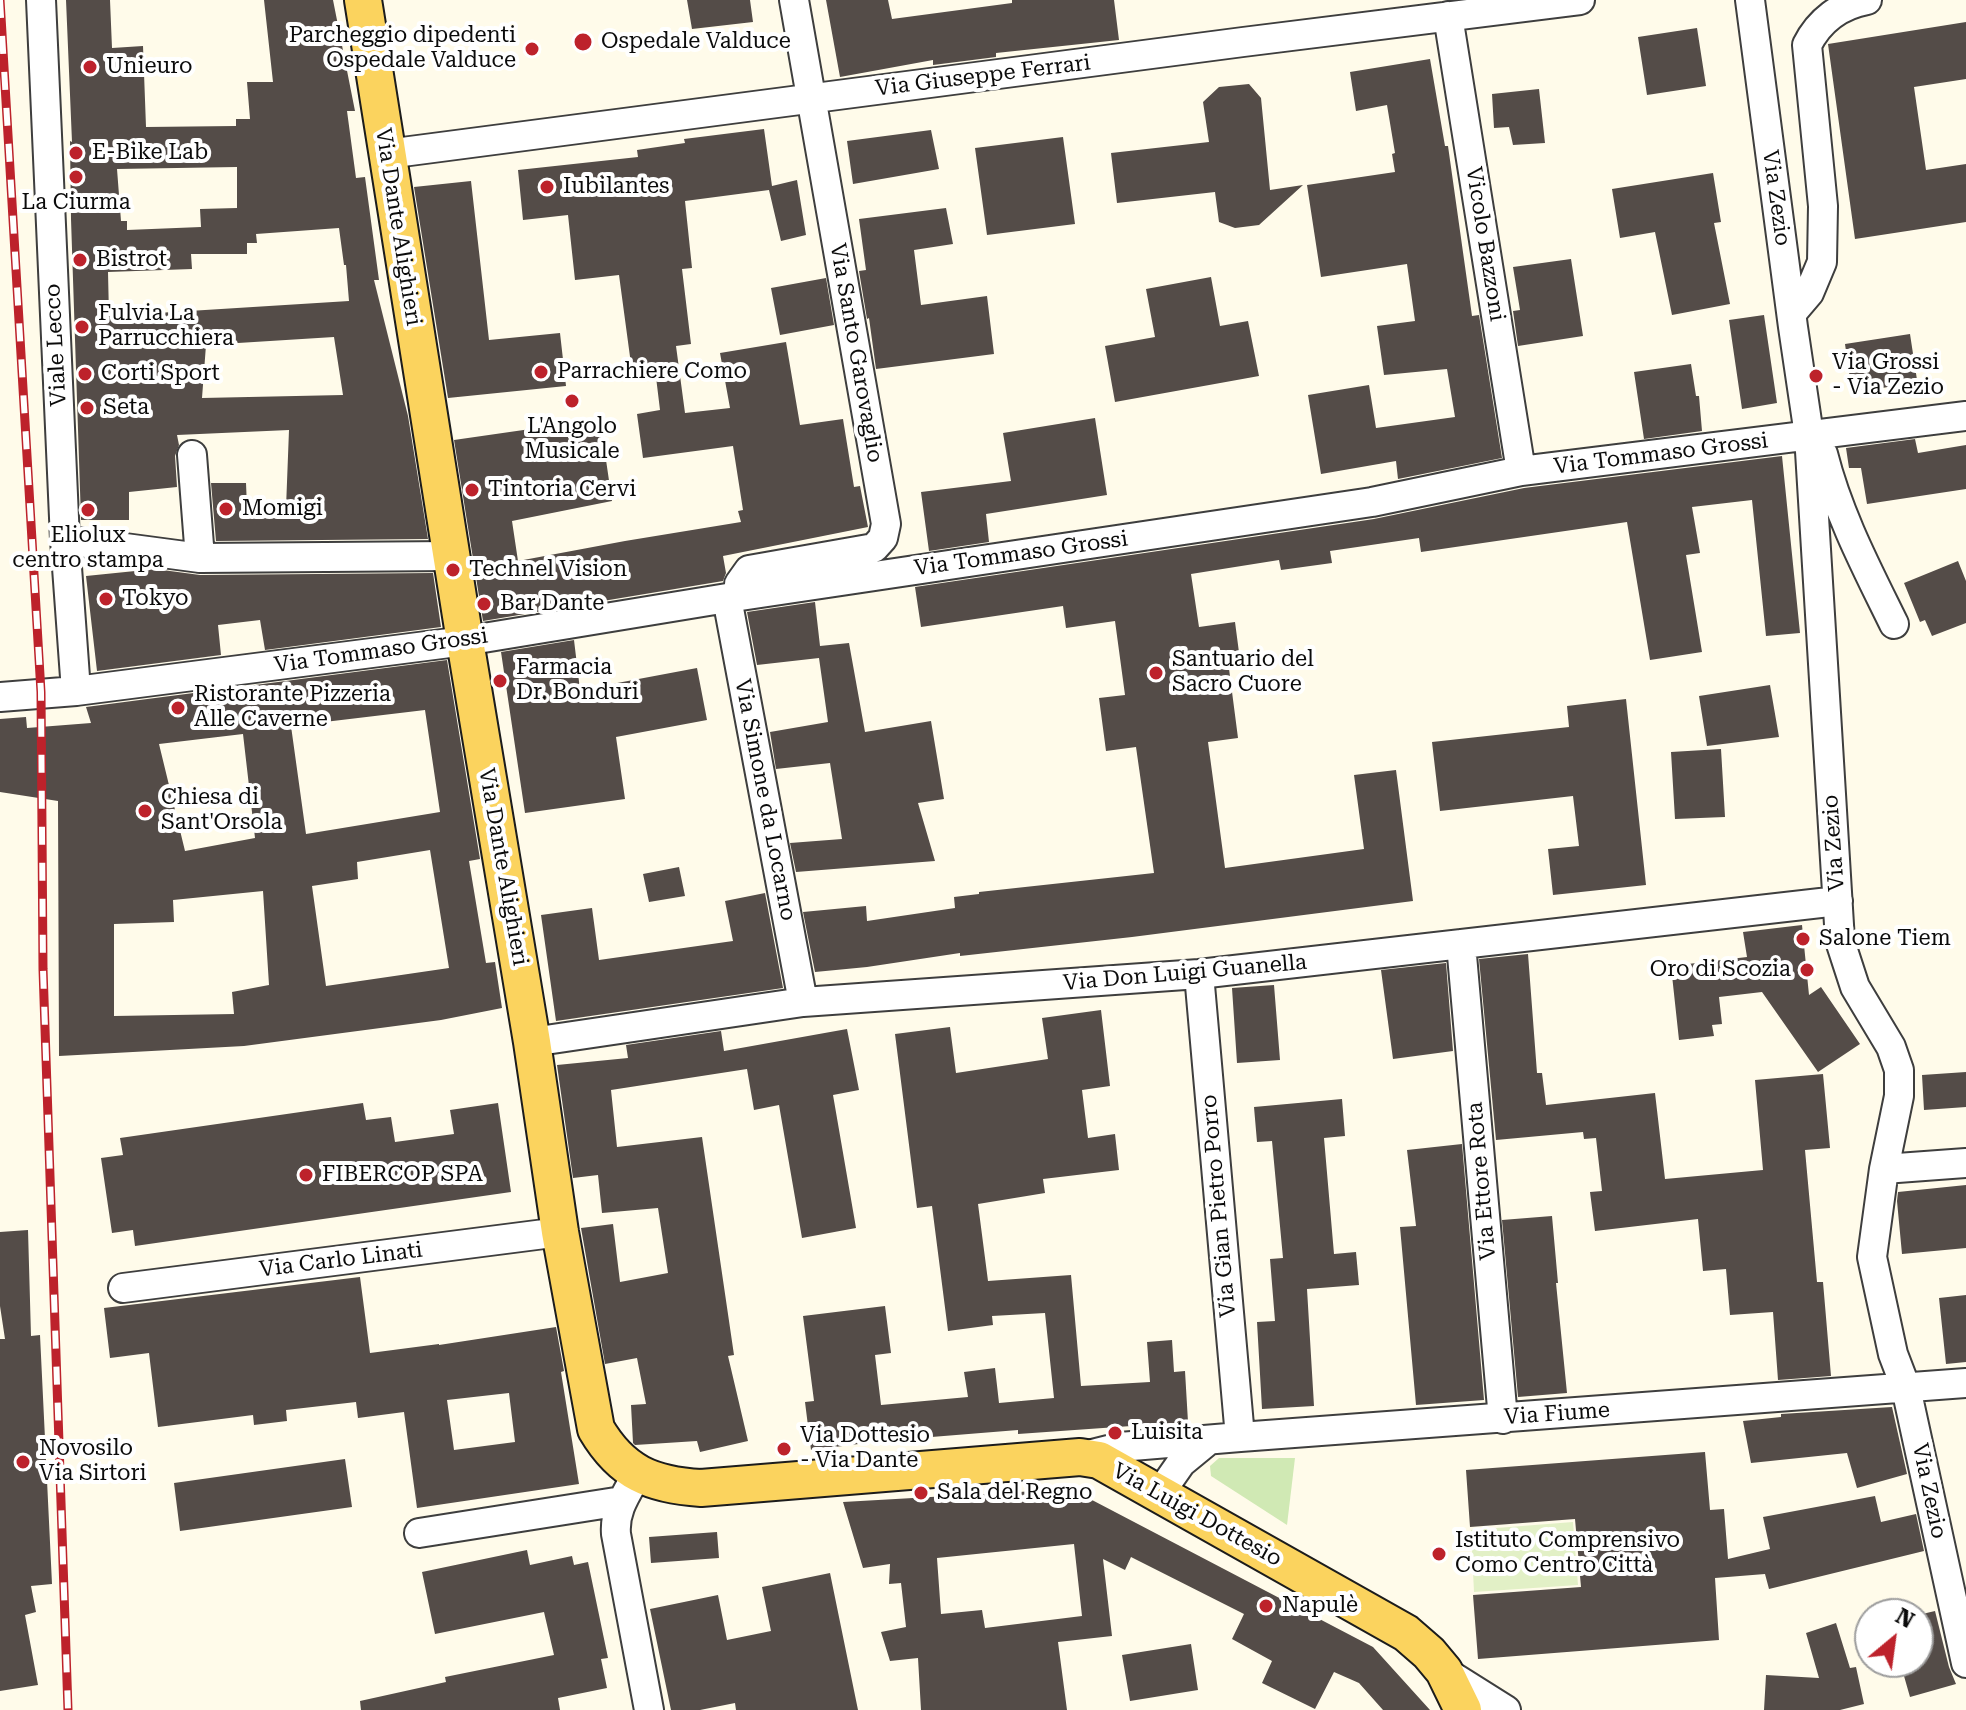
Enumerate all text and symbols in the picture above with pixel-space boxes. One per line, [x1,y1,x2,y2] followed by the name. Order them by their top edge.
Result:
[289,23,516,74] place label: Parcheggio dipedenti Ospedale Valduce
[601,29,791,55] place label: Ospedale Valduce
[572,31,594,53] marker: Ospedale Valduce
[523,40,541,58] marker: Parcheggio dipedenti Ospedale Valduce
[874,50,1092,102] street label: Via Giuseppe Ferrari
[106,54,193,80] place label: Unieuro
[81,58,99,76] marker: Unieuro
[369,126,427,328] street label: Via Dante Alighieri
[92,140,208,166] place label: E-Bike Lab
[67,144,85,162] marker: E-Bike Lab
[1756,148,1796,248] street label: Via Zezio
[1460,165,1510,323] street label: Vicolo Bazzoni
[67,168,85,186] marker: La Ciurma
[563,174,670,200] place label: Iubilantes
[538,178,556,196] marker: Iubilantes
[21,190,131,216] place label: La Ciurma
[824,241,888,465] street label: Via Santo Garovaglio
[96,247,167,273] place label: Bistrot
[71,251,89,269] marker: Bistrot
[40,283,72,407] street label: Viale Lecco
[98,301,234,352] place label: Fulvia La Parrucchiera
[73,318,91,336] marker: Fulvia La Parrucchiera
[1832,350,1944,402] place label: Via Grossi - Via Zezio
[557,359,747,385] place label: Parrachiere Como
[101,361,220,387] place label: Corti Sport
[532,363,550,381] marker: Parrachiere Como
[76,365,94,383] marker: Corti Sport
[1807,367,1825,385] marker: Via Grossi - Via Zezio
[563,392,581,410] marker: L'Angolo Musicale
[103,395,149,421] place label: Seta
[78,399,96,417] marker: Seta
[524,414,620,466] place label: L'Angolo Musicale
[1552,428,1770,480] street label: Via Tommaso Grossi
[488,477,636,503] place label: Tintoria Cervi
[463,481,481,499] marker: Tintoria Cervi
[242,496,323,522] place label: Momigi
[217,500,235,518] marker: Momigi
[79,501,97,519] marker: Eliolux centro stampa
[12,523,164,574] place label: Eliolux centro stampa
[912,526,1130,582] street label: Via Tommaso Grossi
[469,557,627,583] place label: Technel Vision
[444,561,462,579] marker: Technel Vision
[122,586,189,612] place label: Tokyo
[97,590,115,608] marker: Tokyo
[500,591,604,617] place label: Bar Dante
[475,595,493,613] marker: Bar Dante
[272,623,490,679] street label: Via Tommaso Grossi
[1172,647,1314,698] place label: Santuario del Sacro Cuore
[516,655,639,706] place label: Farmacia Dr. Bonduri
[1147,664,1165,682] marker: Santuario del Sacro Cuore
[491,672,509,690] marker: Farmacia Dr. Bonduri
[729,677,801,923] street label: Via Simone da Locarno
[194,682,391,734] place label: Ristorante Pizzeria Alle Caverne
[169,699,187,717] marker: Ristorante Pizzeria Alle Caverne
[473,766,533,968] street label: Via Dante Alighieri
[161,785,282,836] place label: Chiesa di Sant'Orsola
[1817,794,1851,892] street label: Via Zezio
[136,802,154,820] marker: Chiesa di Sant'Orsola
[1819,926,1951,952] place label: Salone Tiem
[1794,930,1812,948] marker: Salone Tiem
[1062,949,1308,997] street label: Via Don Luigi Guanella
[1650,957,1791,983] place label: Oro di Scozia
[1798,961,1816,979] marker: Oro di Scozia
[1196,1094,1242,1318] street label: Via Gian Pietro Porro
[1462,1101,1502,1261] street label: Via Ettore Rota
[322,1162,483,1188] place label: FIBERCOP SPA
[297,1166,315,1184] marker: FIBERCOP SPA
[258,1237,424,1283] street label: Via Carlo Linati
[1503,1397,1611,1431] street label: Via Fiume
[1131,1420,1203,1446] place label: Luisita
[800,1423,930,1474] place label: Via Dottesio - Via Dante
[1106,1424,1124,1442] marker: Luisita
[39,1436,147,1488] place label: Novosilo Via Sirtori
[775,1440,793,1458] marker: Via Dottesio - Via Dante
[1906,1441,1952,1541] street label: Via Zezio
[14,1453,32,1471] marker: Novosilo Via Sirtori
[1108,1458,1286,1572] street label: Via Luigi Dottesio
[937,1480,1092,1506] place label: Sala del Regno
[912,1484,930,1502] marker: Sala del Regno
[1455,1528,1680,1580] place label: Istituto Comprensivo Como Centro Città
[1430,1545,1448,1563] marker: Istituto Comprensivo Como Centro Città
[1282,1593,1358,1619] place label: Napulè
[1257,1597,1275,1615] marker: Napulè
[1854,1598,1934,1678] north arrow
[1891,1603,1918,1633] text: N

